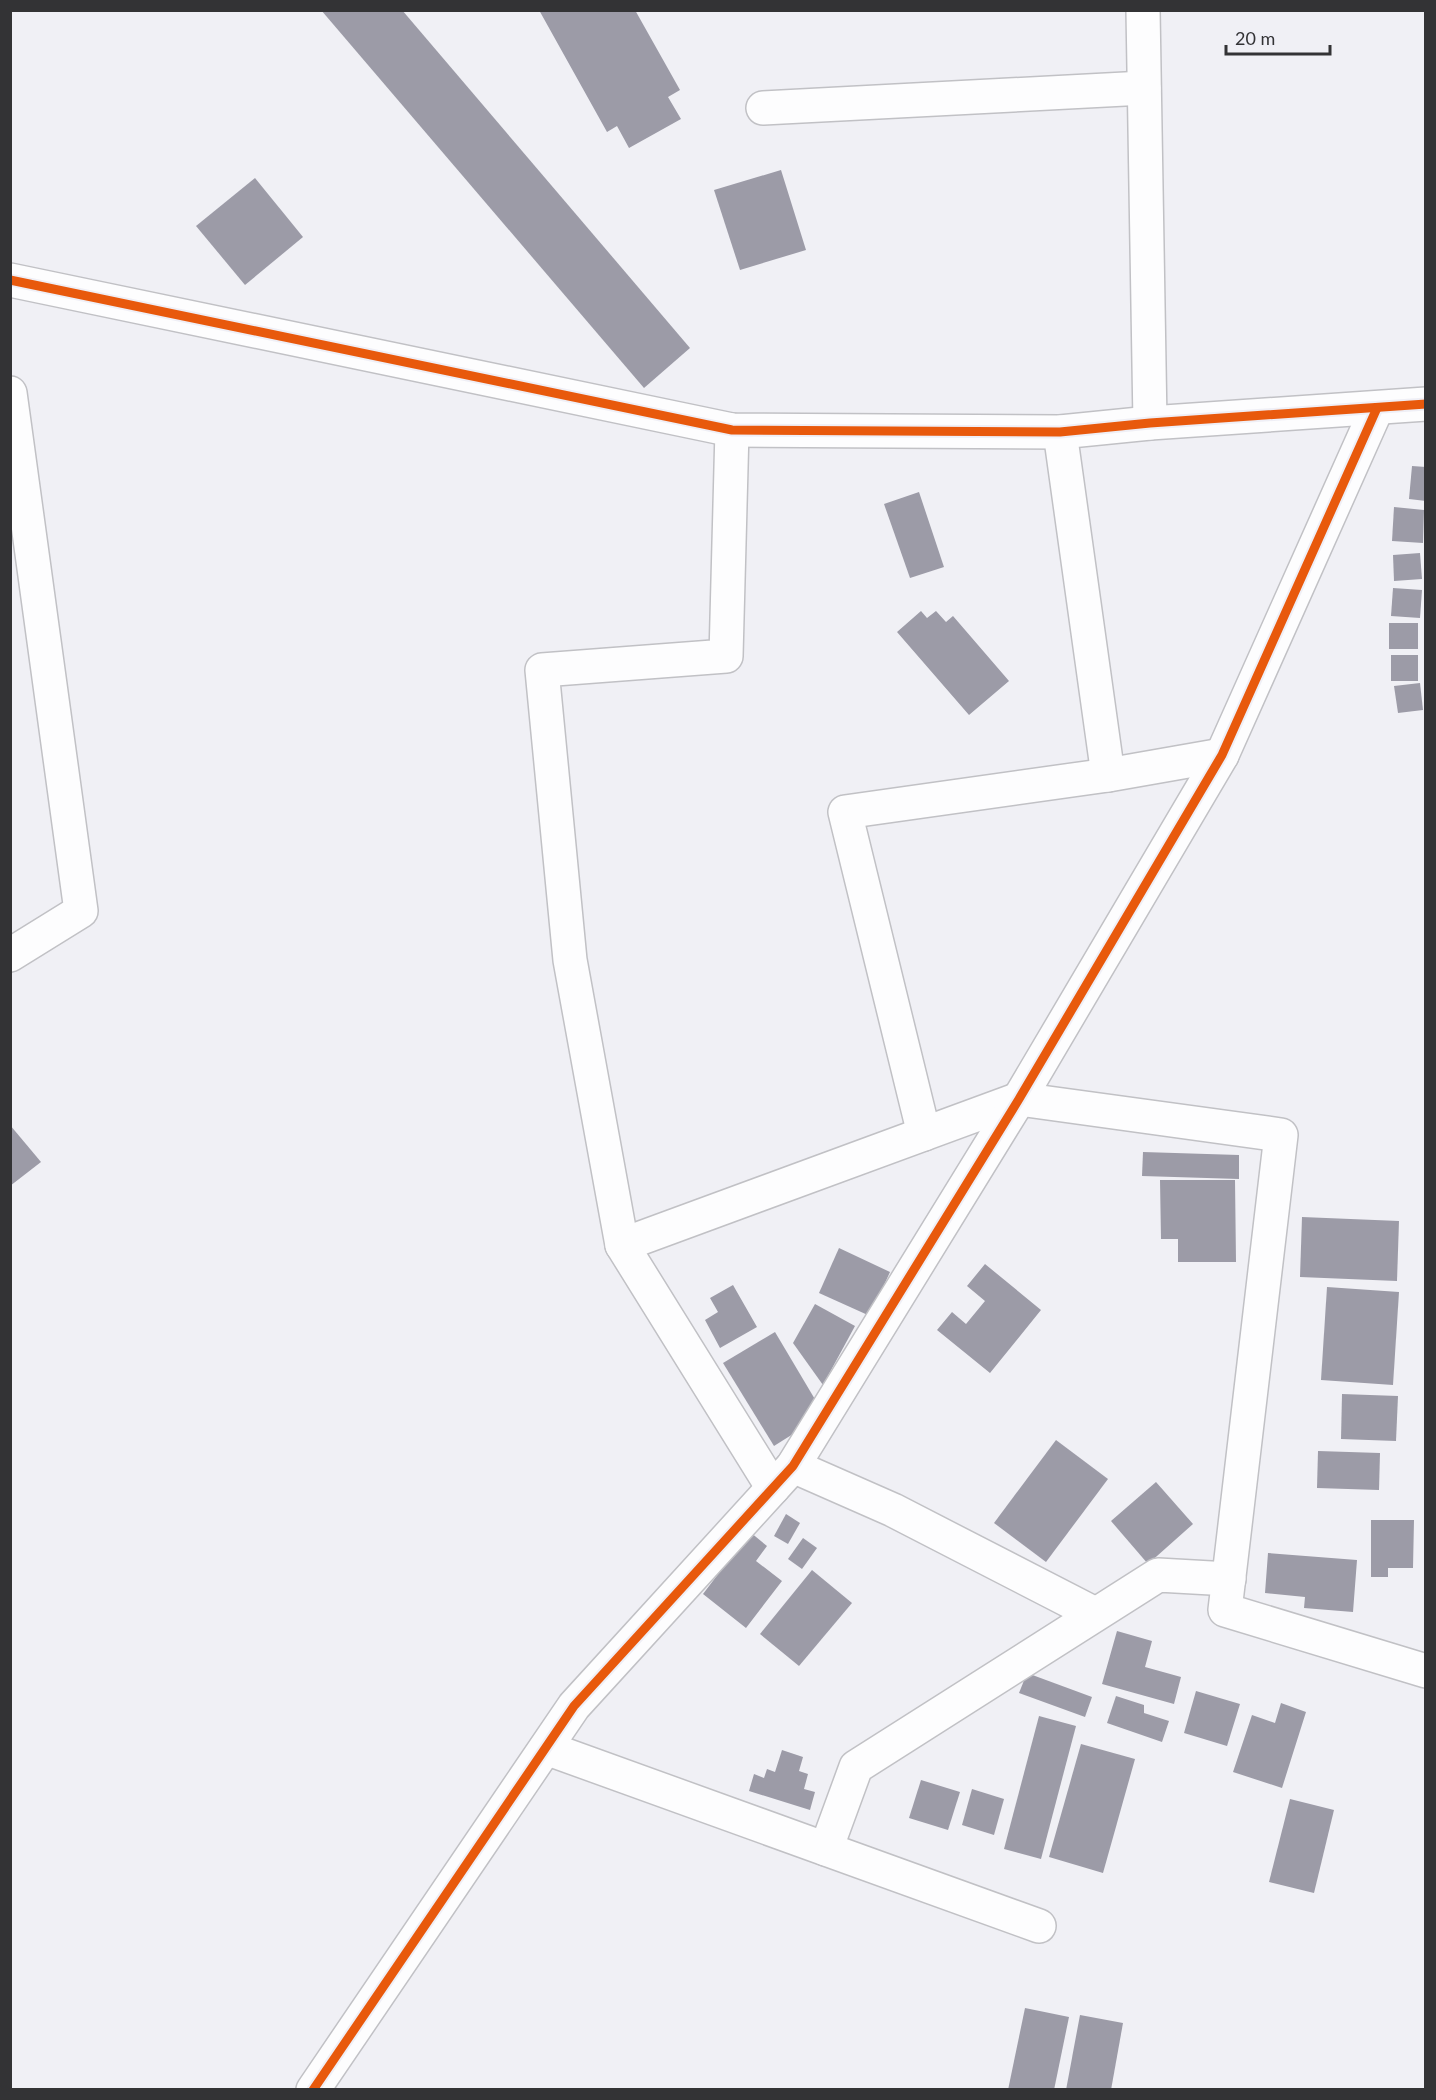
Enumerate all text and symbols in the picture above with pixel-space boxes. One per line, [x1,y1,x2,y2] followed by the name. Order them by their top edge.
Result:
[1226,18,1330,56] scale bar
[1235,27,1275,49] text: 20 m

